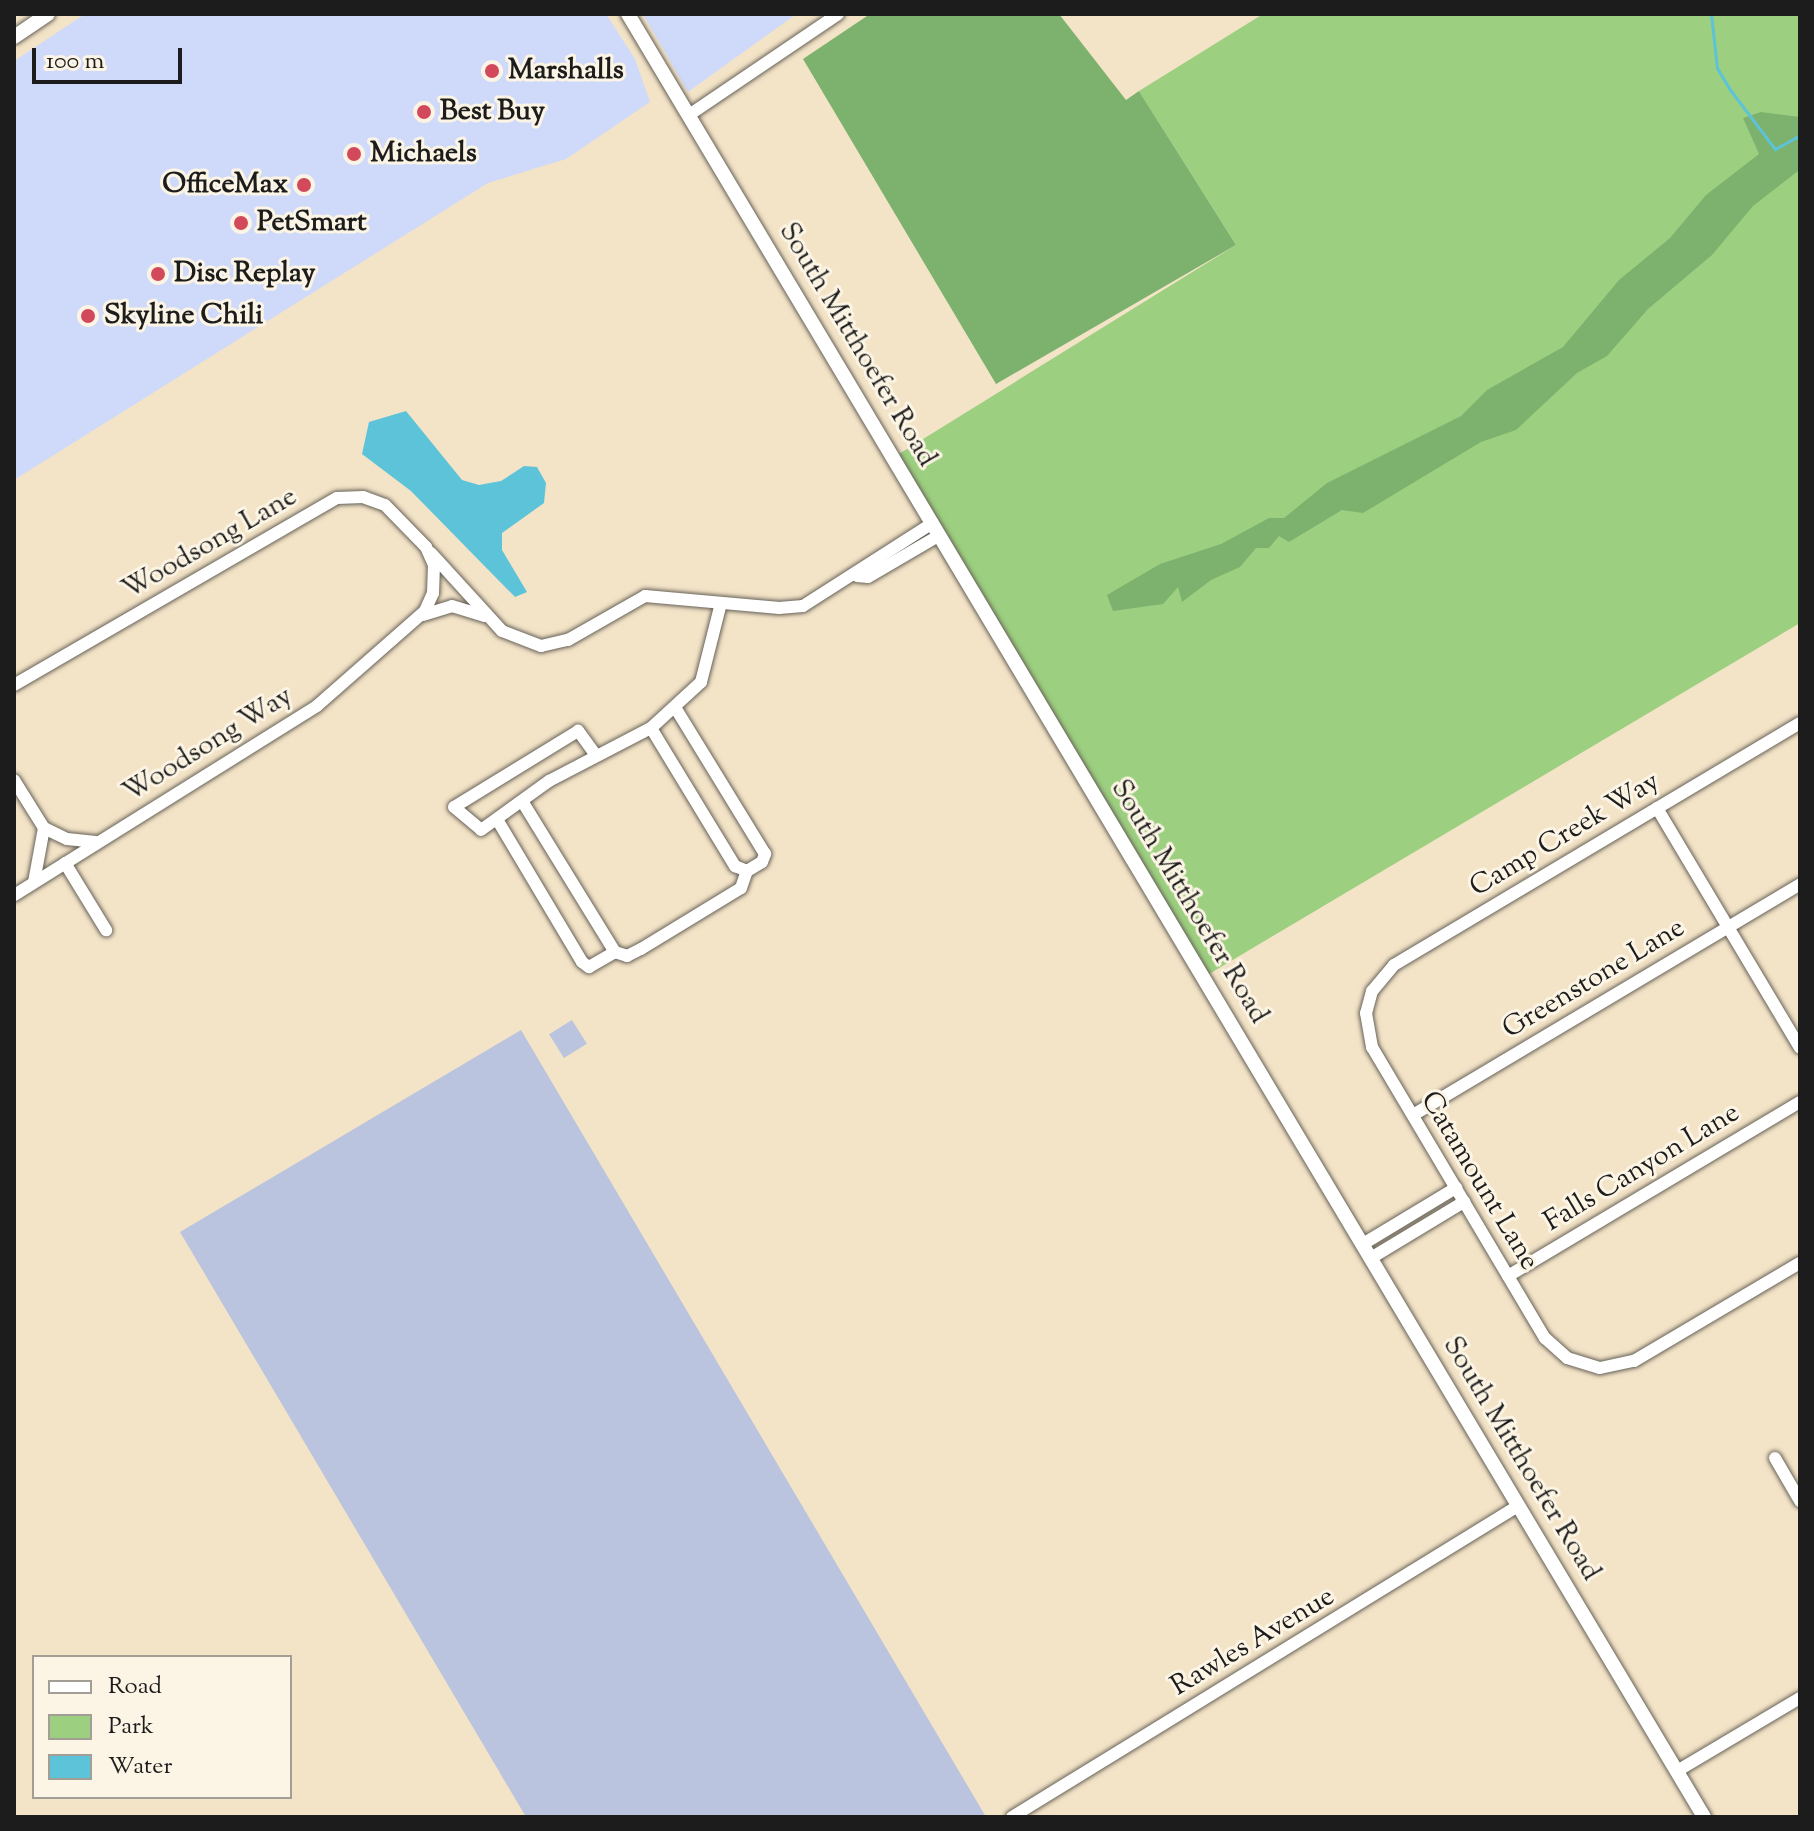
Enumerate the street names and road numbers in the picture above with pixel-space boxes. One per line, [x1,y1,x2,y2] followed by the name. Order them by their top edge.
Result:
[771,217,943,473] street label: South Mitthoefer Road
[117,480,303,608] street label: Woodsong Lane
[117,680,299,810] street label: Woodsong Way
[1464,765,1666,905] street label: Camp Creek Way
[1103,774,1275,1030] street label: South Mitthoefer Road
[1497,911,1691,1047] street label: Greenstone Lane
[1412,1086,1546,1276] street label: Catamount Lane
[1538,1096,1746,1240] street label: Falls Canyon Lane
[1435,1331,1607,1587] street label: South Mitthoefer Road
[1165,1580,1341,1704] street label: Rawles Avenue

